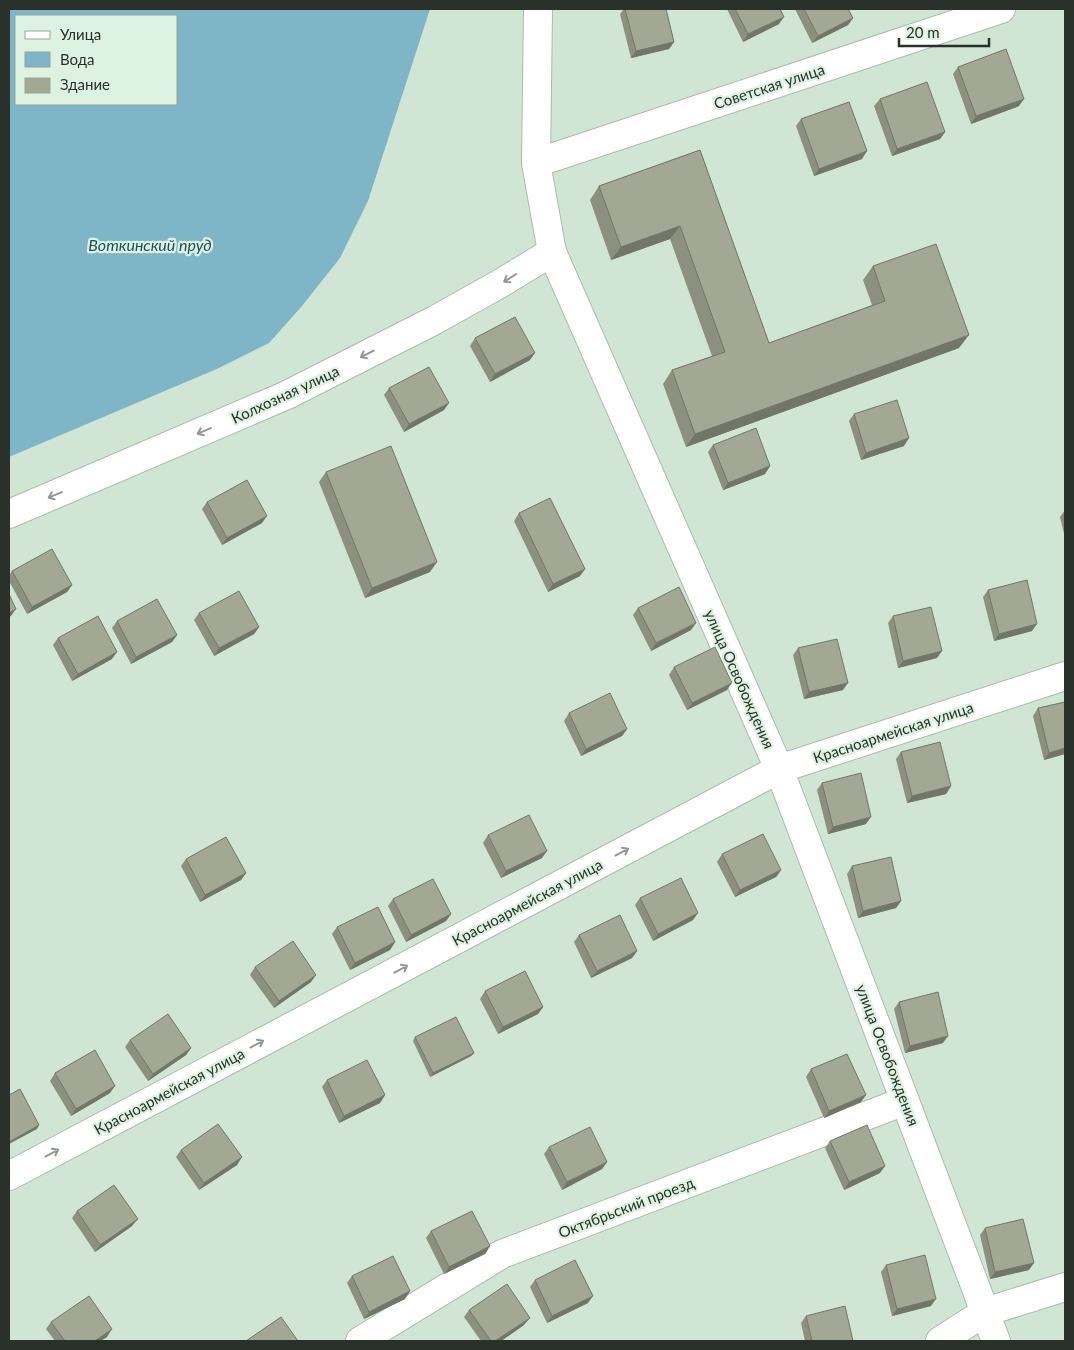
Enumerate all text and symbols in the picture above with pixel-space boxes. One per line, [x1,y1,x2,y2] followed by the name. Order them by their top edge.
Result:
[15,15,178,105] legend
[899,15,989,47] scale bar
[906,23,940,41] text: 20 m
[60,25,101,43] text: Улица
[60,50,95,68] text: Вода
[711,60,827,112] street label: Советская улица
[60,75,110,93] text: Здание
[88,235,212,254] water label: Воткинский пруд
[504,273,518,283] one-way arrow
[360,350,375,359] one-way arrow
[228,361,342,427] street label: Колхозная улица
[197,426,212,436] one-way arrow
[48,490,63,500] one-way arrow
[701,607,779,751] street label: улица Освобождения
[811,698,975,766] street label: Красноармейская улица
[614,847,629,856] one-way arrow
[449,855,605,949] street label: Красноармейская улица
[393,963,408,973] one-way arrow
[853,982,923,1128] street label: улица Освобождения
[250,1039,264,1049] one-way arrow
[91,1044,247,1138] street label: Красноармейская улица
[44,1148,59,1157] one-way arrow
[556,1173,696,1241] street label: Октябрьский проезд

